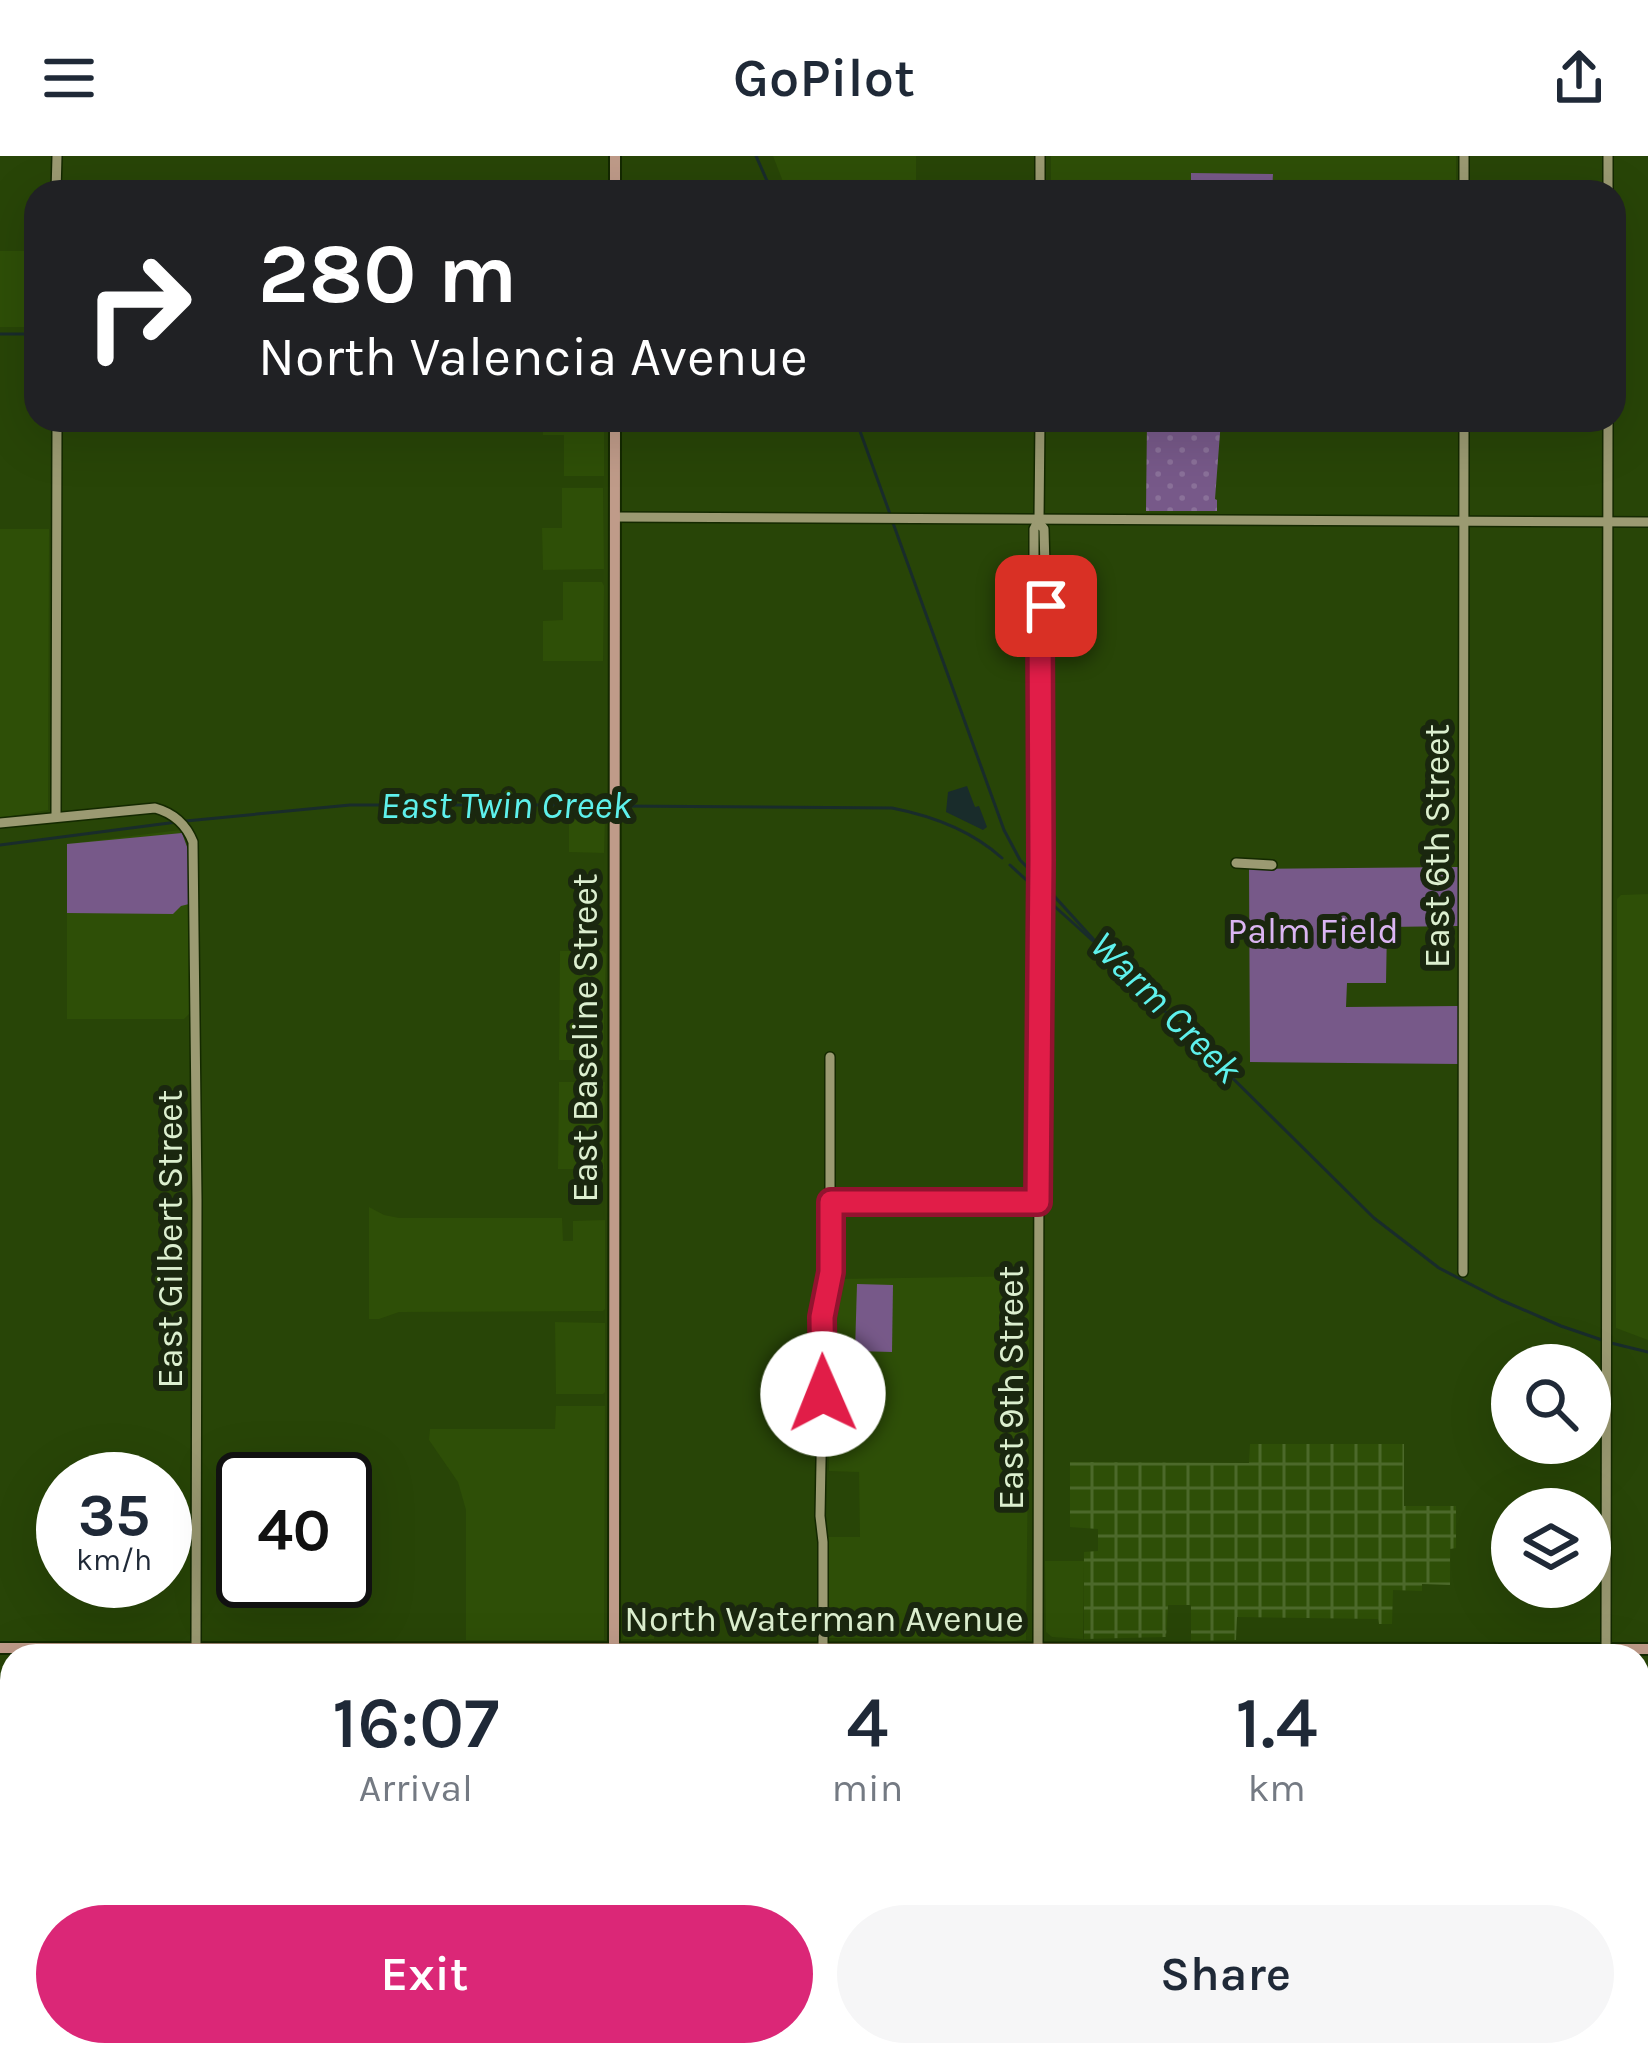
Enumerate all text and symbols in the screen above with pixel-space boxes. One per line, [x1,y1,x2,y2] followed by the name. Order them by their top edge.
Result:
[36,45,102,111] icon: menu
[1546,45,1612,111] icon: share
[733,46,915,110] text: GoPilot
[258,225,517,323] text: 280 m
[60,228,216,384] icon: right
[258,325,808,389] text: North Valencia Avenue
[995,555,1097,657] pin
[1013,573,1079,639] icon: arrive
[1416,724,1458,968] street label: East 6th Street
[380,782,633,828] water label: East Twin Creek
[564,873,606,1203] street label: East Baseline Street
[1227,910,1399,952] park label: Palm Field
[1081,922,1252,1093] water label: Warm Creek
[149,1090,191,1388] street label: East Gilbert Street
[990,1266,1032,1510] street label: East 9th Street
[760,1331,886,1457] position arrow
[1491,1344,1611,1608] map controls
[1491,1344,1611,1464] button: search
[216,1452,372,1608] speed limit sign: 40
[78,1480,150,1550] text: 35
[1491,1488,1611,1608] button: layers
[76,1542,152,1578] text: km/h
[624,1598,1024,1640] street label: North Waterman Avenue
[332,1681,499,1765] text: 16:07
[846,1681,888,1765] text: 4
[1236,1681,1318,1765] text: 1.4
[359,1765,473,1811] text: Arrival
[832,1765,903,1811] text: min
[1247,1765,1306,1811] text: km
[36,1905,813,2043] button: Exit
[837,1905,1614,2043] button: Share

